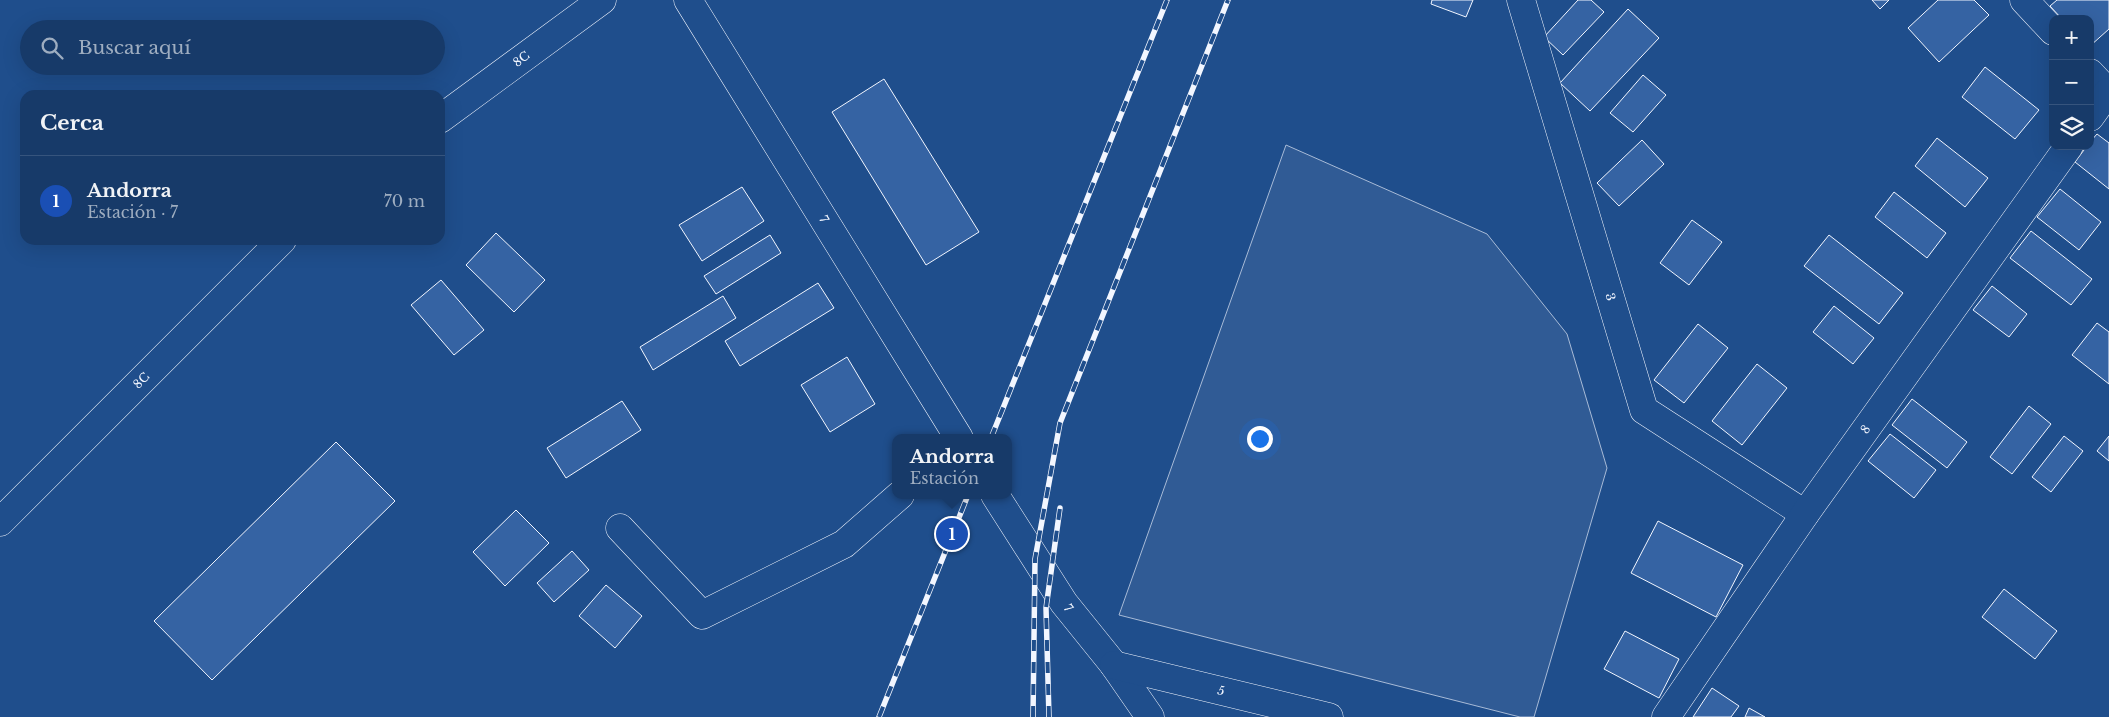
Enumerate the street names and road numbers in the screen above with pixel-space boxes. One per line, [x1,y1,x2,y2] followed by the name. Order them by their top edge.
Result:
[510,48,532,70] street label: 8C
[816,213,833,226] street label: 7
[1602,291,1619,302] street label: 3
[130,369,152,392] street label: 8C
[1857,422,1873,437] street label: 8
[1061,601,1077,616] street label: 7
[1216,682,1226,699] street label: 5

